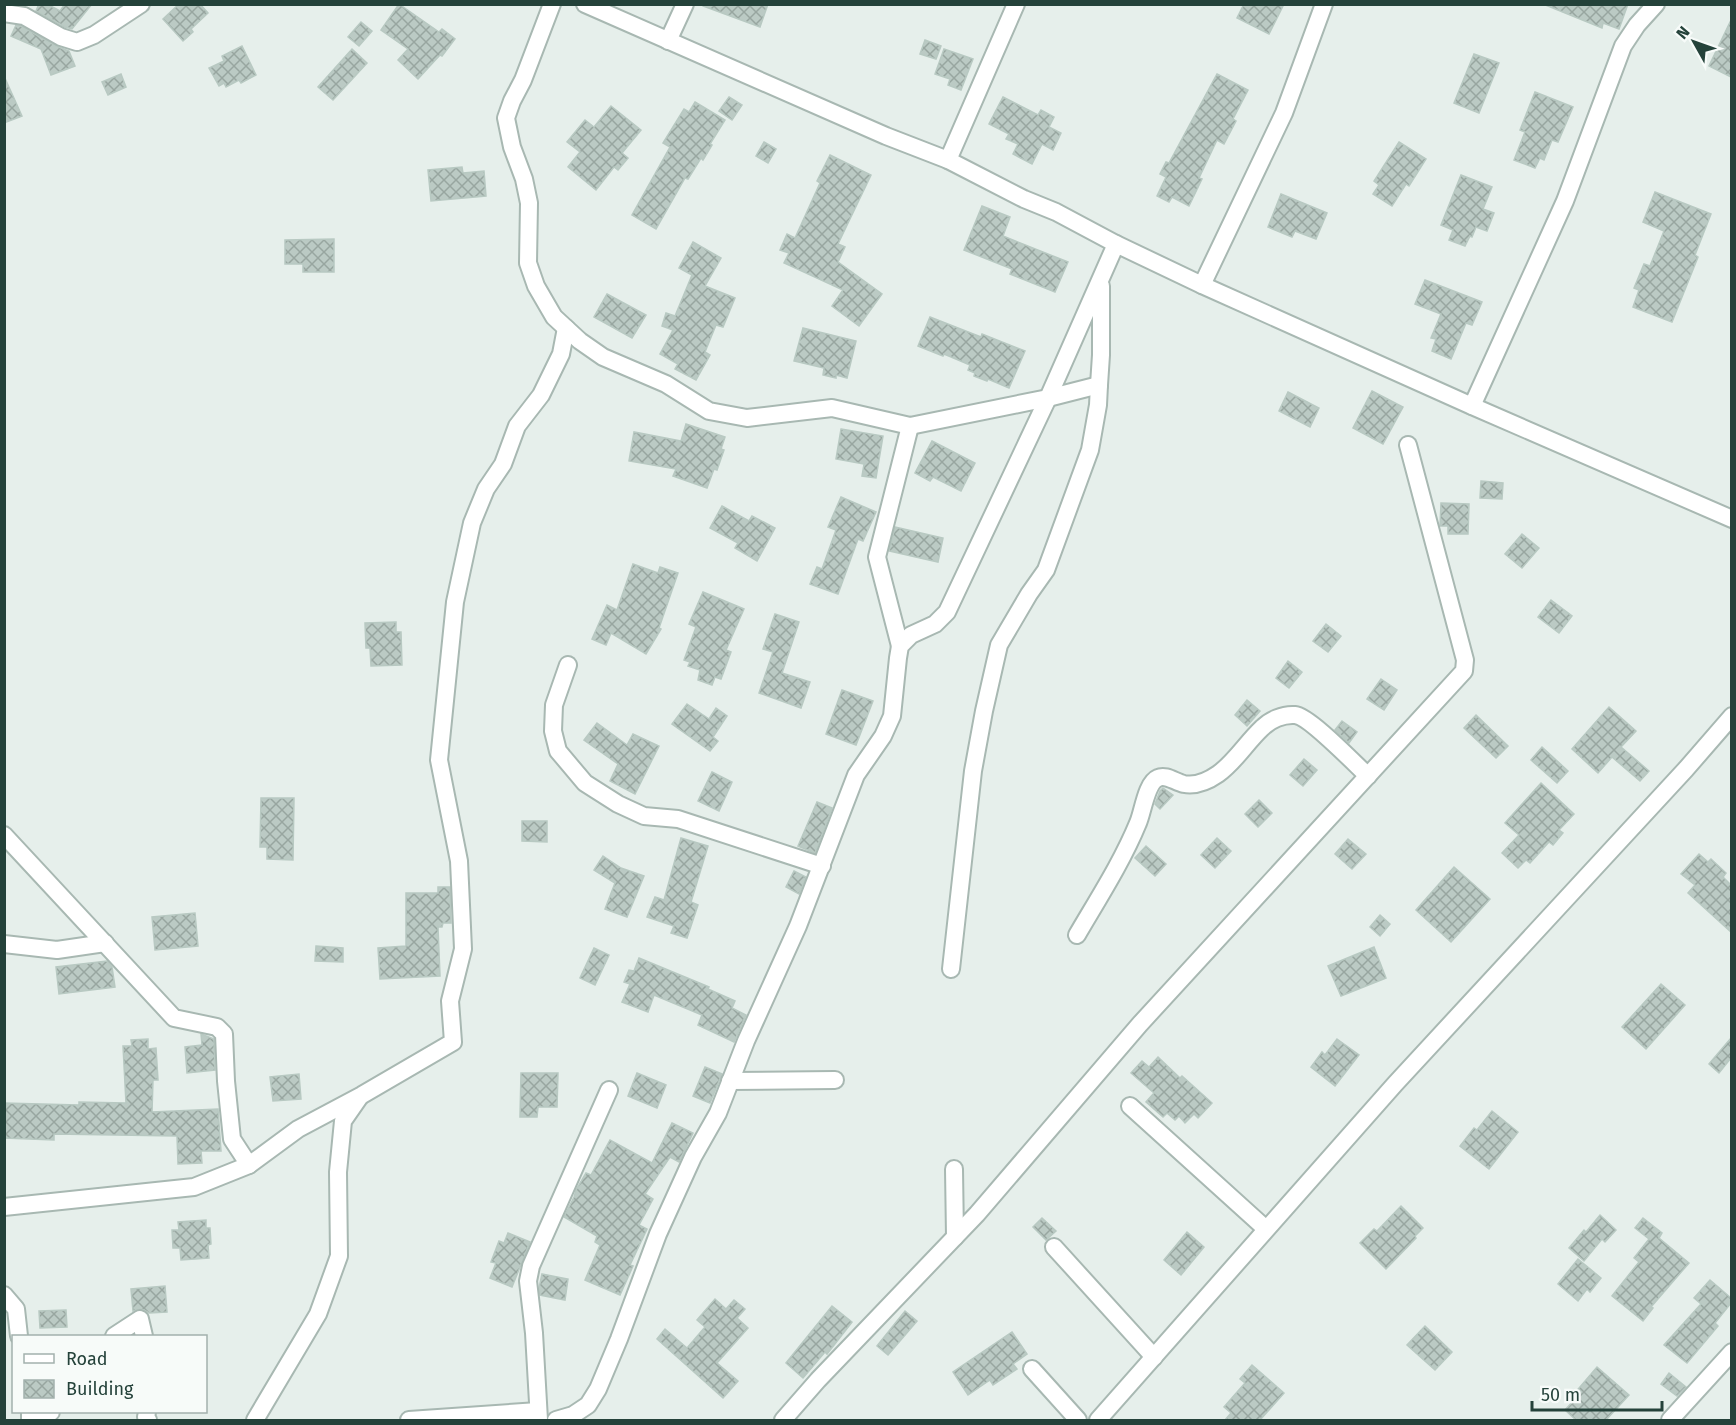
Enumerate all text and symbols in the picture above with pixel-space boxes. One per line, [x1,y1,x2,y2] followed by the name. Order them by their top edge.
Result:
[1664,12,1724,72] north arrow
[1672,23,1694,43] text: N
[12,1335,207,1413] legend
[66,1348,108,1370] text: Road
[1532,1374,1662,1412] scale bar
[66,1378,134,1400] text: Building
[1541,1384,1580,1406] text: 50 m

